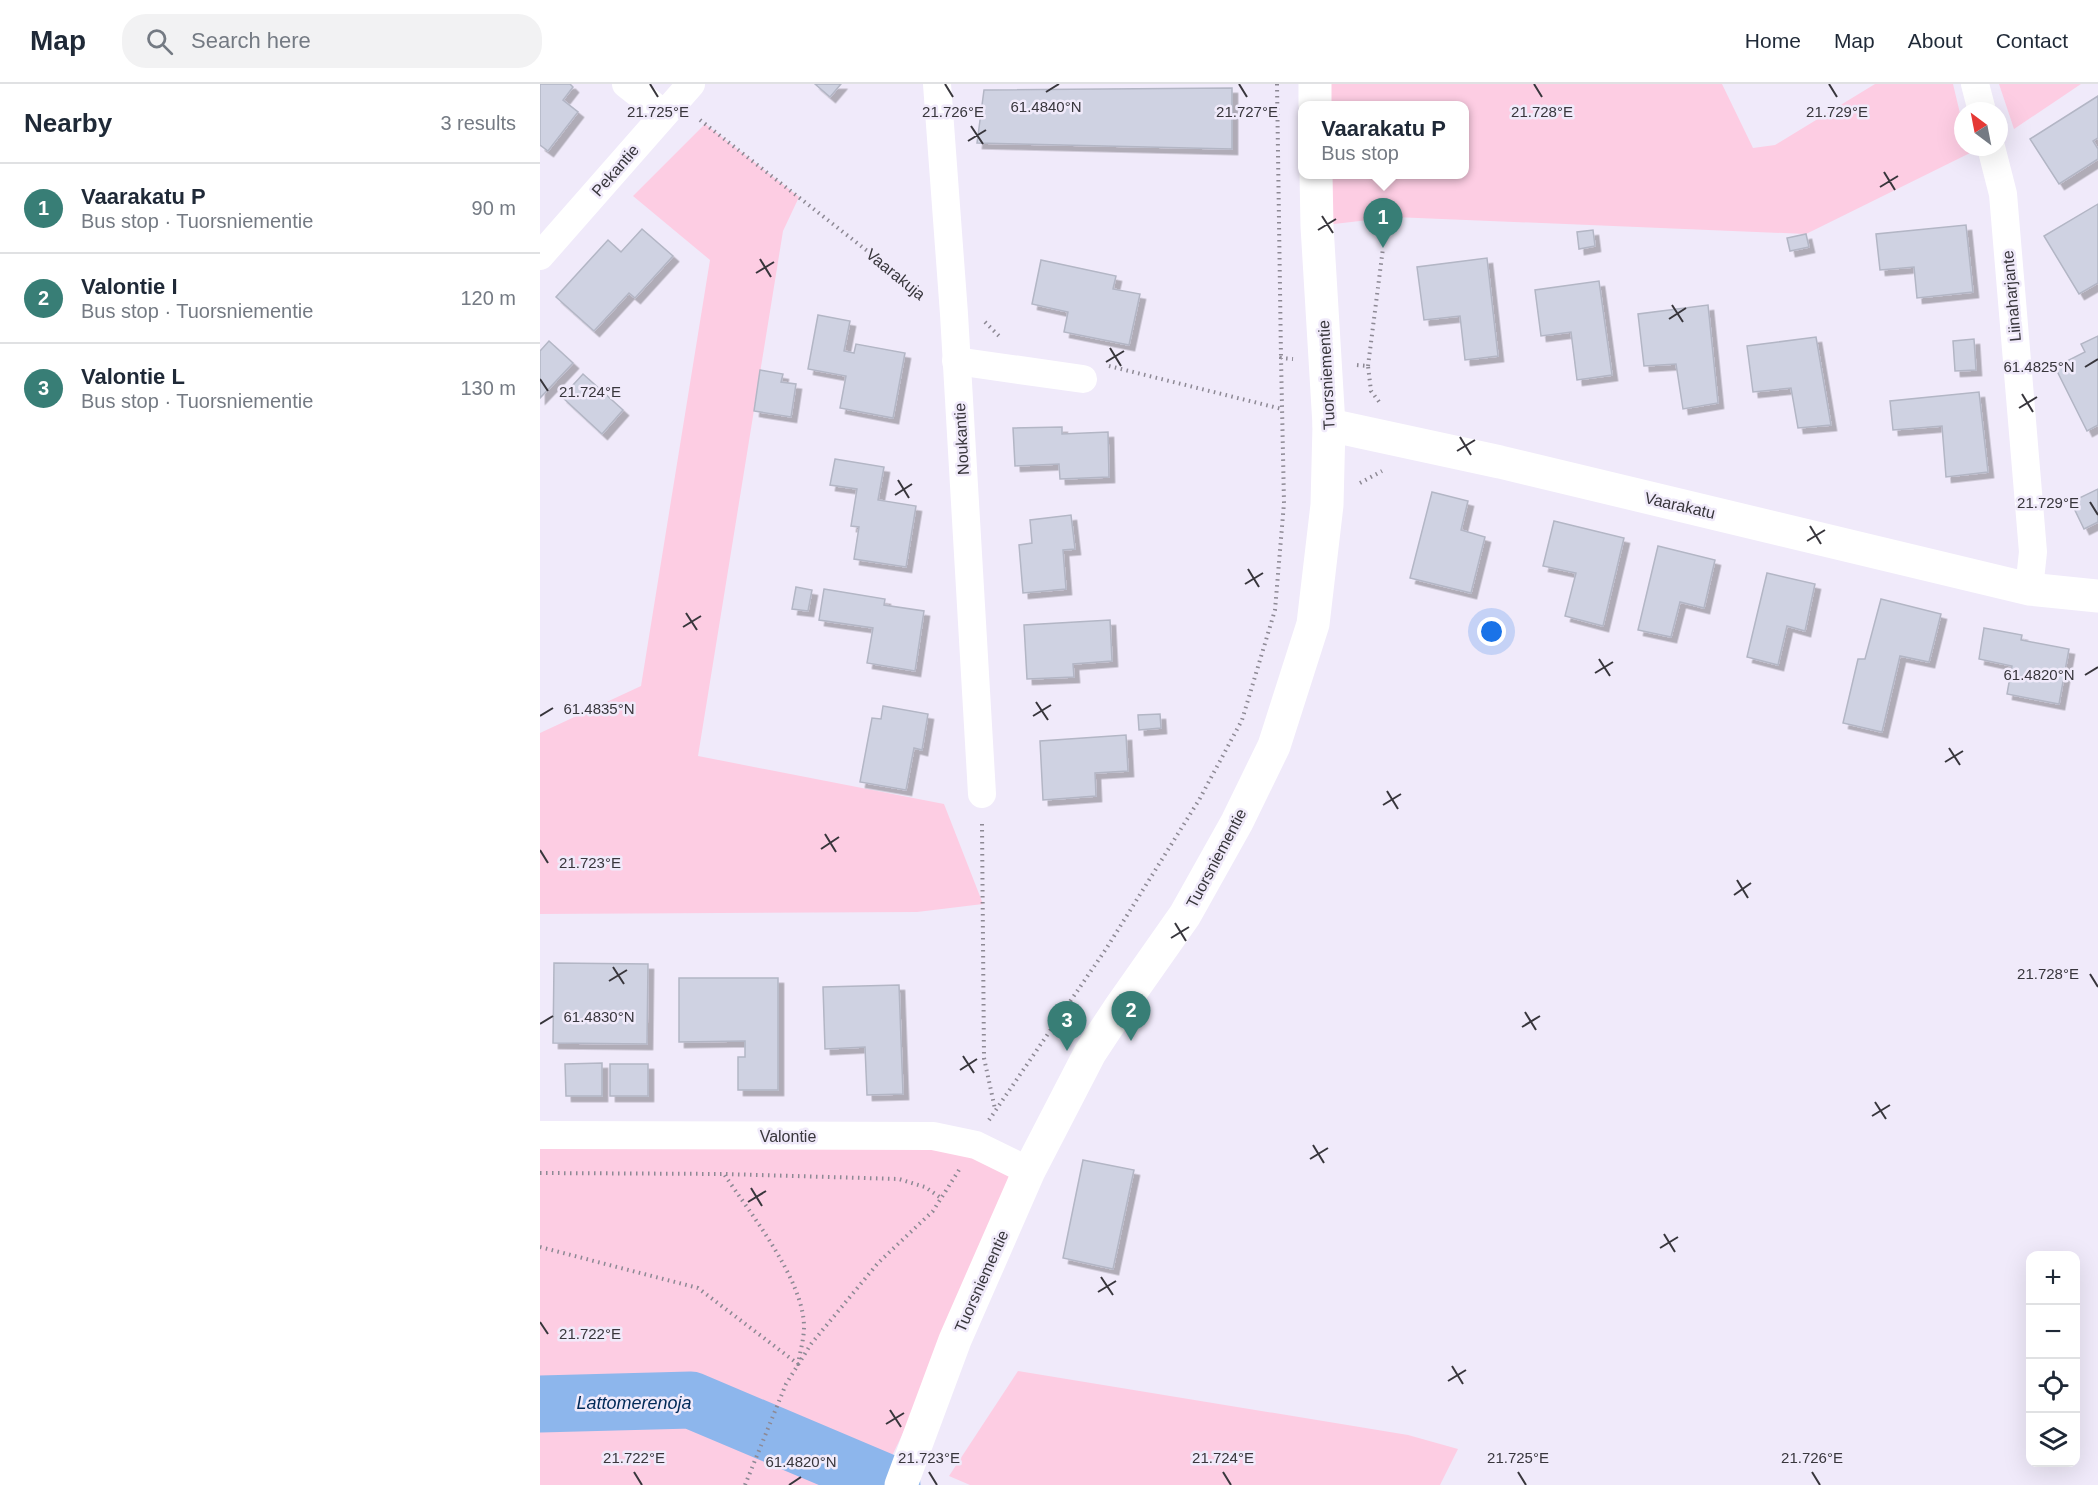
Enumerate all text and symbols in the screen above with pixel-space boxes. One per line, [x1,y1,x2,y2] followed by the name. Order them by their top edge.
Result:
[122,14,542,68] search box
[30,25,86,56] text: Map
[143,25,176,58] icon: search
[191,28,311,53] text: Search here
[1745,29,1801,52] text: Home
[1834,29,1875,52] text: Map
[1908,29,1963,52] text: About
[1996,29,2068,52] text: Contact
[1010,98,1082,115] text: 61.4840°N
[1298,101,1469,179] popup
[1954,102,2008,156] north arrow
[627,103,689,120] text: 21.725°E
[922,103,984,120] text: 21.726°E
[1216,103,1278,120] text: 21.727°E
[1511,103,1573,120] text: 21.728°E
[1806,103,1868,120] text: 21.729°E
[24,108,112,138] text: Nearby
[440,112,516,134] text: 3 results
[1321,116,1446,141] text: Vaarakatu P
[589,141,642,199] street label: Pekantie
[1321,142,1399,164] text: Bus stop
[81,184,206,209] text: Vaarakatu P
[38,197,49,219] text: 1
[472,197,516,219] text: 90 m
[1364,198,1402,248] pin: 1
[81,210,313,232] text: Bus stop · Tuorsniementie
[863,245,929,303] street label: Vaarakuja
[1999,249,2024,342] street label: Liinaharjante
[81,274,178,299] text: Valontie I
[38,287,49,309] text: 2
[460,287,516,309] text: 120 m
[81,300,313,322] text: Bus stop · Tuorsniementie
[1315,320,1338,430] street label: Tuorsniementie
[2003,358,2075,375] text: 61.4825°N
[81,364,185,389] text: Valontie L
[38,377,49,399] text: 3
[460,377,516,399] text: 130 m
[559,383,621,400] text: 21.724°E
[81,390,313,412] text: Bus stop · Tuorsniementie
[951,402,972,475] street label: Noukantie
[1643,489,1717,522] street label: Vaarakatu
[2017,494,2079,511] text: 21.729°E
[1477,617,1506,646] your location
[2003,666,2075,683] text: 61.4820°N
[563,700,635,717] text: 61.4835°N
[1183,806,1250,911] street label: Tuorsniementie
[559,854,621,871] text: 21.723°E
[2017,965,2079,982] text: 21.728°E
[1112,992,1150,1041] pin: 2
[1048,1002,1086,1051] pin: 3
[563,1008,635,1025] text: 61.4830°N
[760,1128,816,1145] street label: Valontie
[951,1228,1012,1335] street label: Tuorsniementie
[2026,1251,2080,1467] map controls
[2026,1251,2080,1305] button: +
[2026,1305,2080,1359] button: −
[559,1325,621,1342] text: 21.722°E
[2026,1359,2080,1413] button: locate
[576,1393,692,1413] water label: Lattomerenoja
[2026,1413,2080,1467] button: layers
[603,1449,665,1466] text: 21.722°E
[898,1449,960,1466] text: 21.723°E
[1192,1449,1254,1466] text: 21.724°E
[1487,1449,1549,1466] text: 21.725°E
[1781,1449,1843,1466] text: 21.726°E
[765,1453,837,1470] text: 61.4820°N

